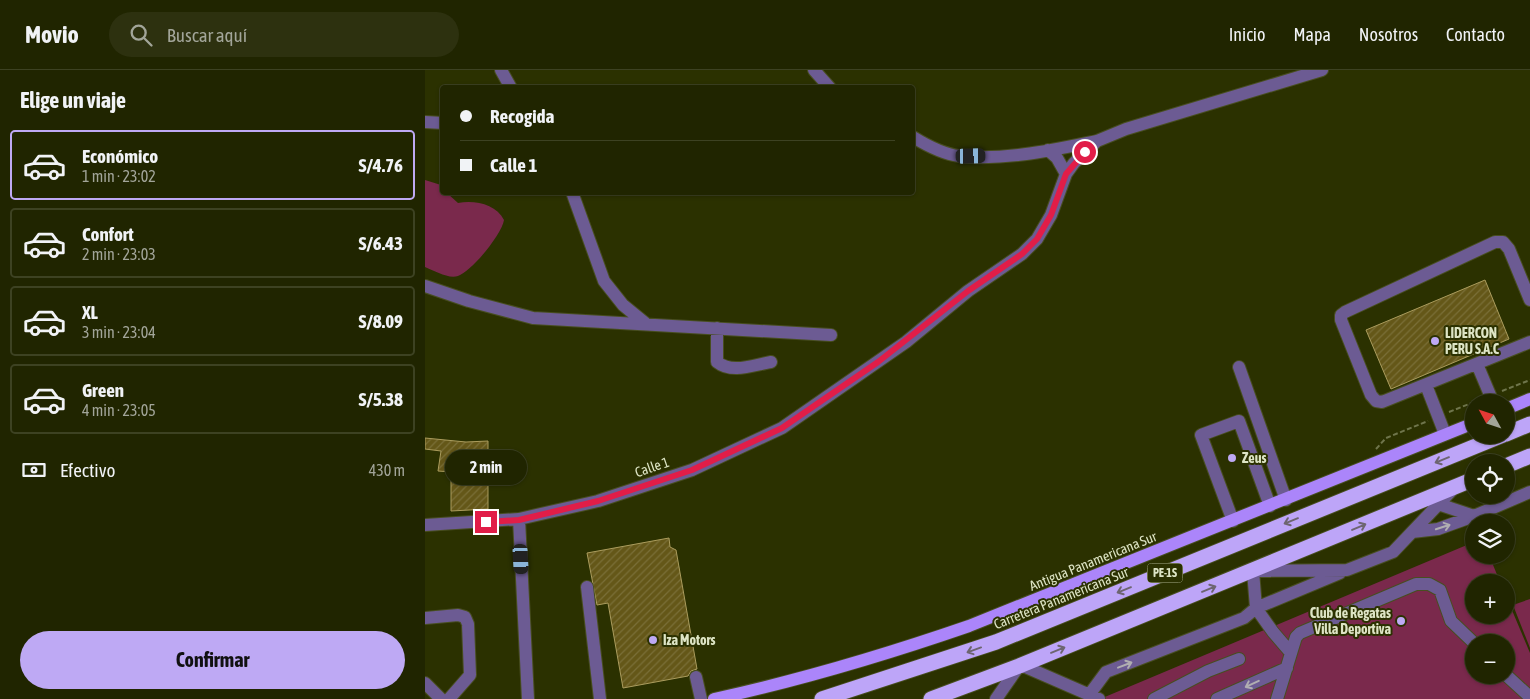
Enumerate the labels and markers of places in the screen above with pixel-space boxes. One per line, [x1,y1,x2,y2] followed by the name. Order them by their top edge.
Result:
[1445,325,1500,357] place label: LIDERCON PERU S.A.C
[1429,335,1441,347] marker: LIDERCON PERU S.A.C
[1242,450,1266,466] place label: Zeus
[1226,452,1238,464] marker: Zeus
[1310,605,1391,637] place label: Club de Regatas Villa Deportiva
[1395,615,1407,627] marker: Club de Regatas Villa Deportiva
[663,632,716,648] place label: Iza Motors
[647,634,659,646] marker: Iza Motors

